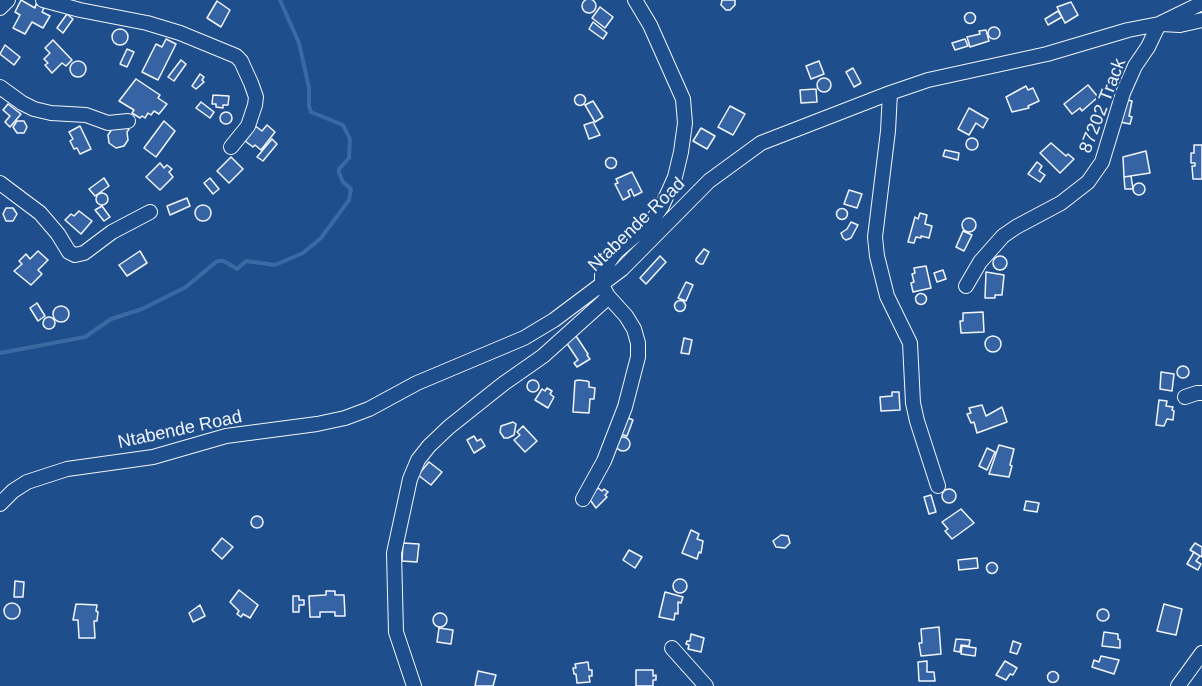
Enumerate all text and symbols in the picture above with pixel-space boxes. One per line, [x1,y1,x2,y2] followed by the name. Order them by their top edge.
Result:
[1075,56,1131,156] street label: 87202 Track
[584,173,690,277] street label: Ntabende Road
[116,406,244,454] street label: Ntabende Road

